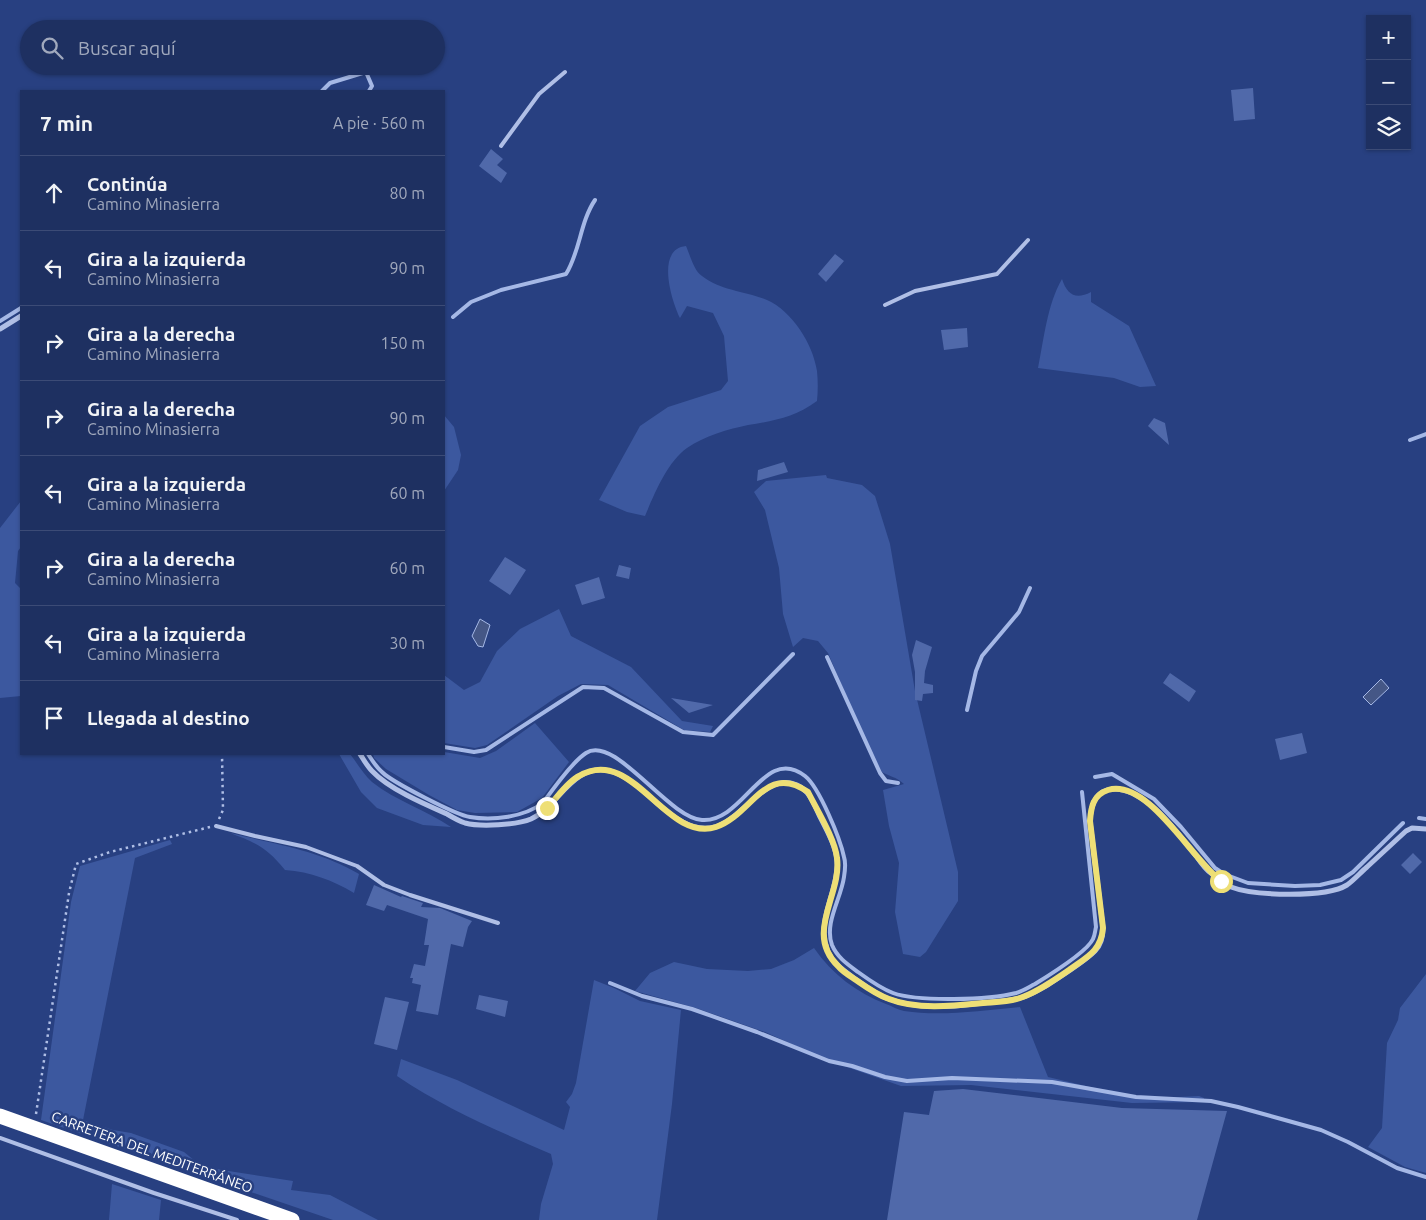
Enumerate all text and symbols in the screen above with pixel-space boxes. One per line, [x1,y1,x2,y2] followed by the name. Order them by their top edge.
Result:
[1366,15,1411,150] map controls
[1366,15,1411,60] button: +
[20,20,445,75] search box
[38,34,66,62] icon: search
[78,37,176,59] text: Buscar aquí
[1366,60,1411,105] button: −
[1366,105,1411,150] button: layers
[40,111,93,135] text: 7 min
[333,114,425,132] text: A pie · 560 m
[87,173,168,195] text: Continúa
[40,179,68,207] icon: ahead
[389,184,425,202] text: 80 m
[87,195,220,213] text: Camino Minasierra
[87,248,246,270] text: Gira a la izquierda
[40,254,68,282] icon: left
[389,259,425,277] text: 90 m
[87,270,220,288] text: Camino Minasierra
[87,323,235,345] text: Gira a la derecha
[40,329,68,357] icon: right
[380,334,425,352] text: 150 m
[87,345,220,363] text: Camino Minasierra
[87,398,235,420] text: Gira a la derecha
[40,404,68,432] icon: right
[389,409,425,427] text: 90 m
[87,420,220,438] text: Camino Minasierra
[87,473,246,495] text: Gira a la izquierda
[40,479,68,507] icon: left
[389,484,425,502] text: 60 m
[87,495,220,513] text: Camino Minasierra
[87,548,235,570] text: Gira a la derecha
[40,554,68,582] icon: right
[389,559,425,577] text: 60 m
[87,570,220,588] text: Camino Minasierra
[87,623,246,645] text: Gira a la izquierda
[40,629,68,657] icon: left
[389,634,425,652] text: 30 m
[87,645,220,663] text: Camino Minasierra
[40,704,68,732] icon: arrive
[87,707,250,729] text: Llegada al destino
[536,797,559,820] route end
[1210,870,1233,893] route start
[49,1107,255,1196] street label: CARRETERA DEL MEDITERRÁNEO

